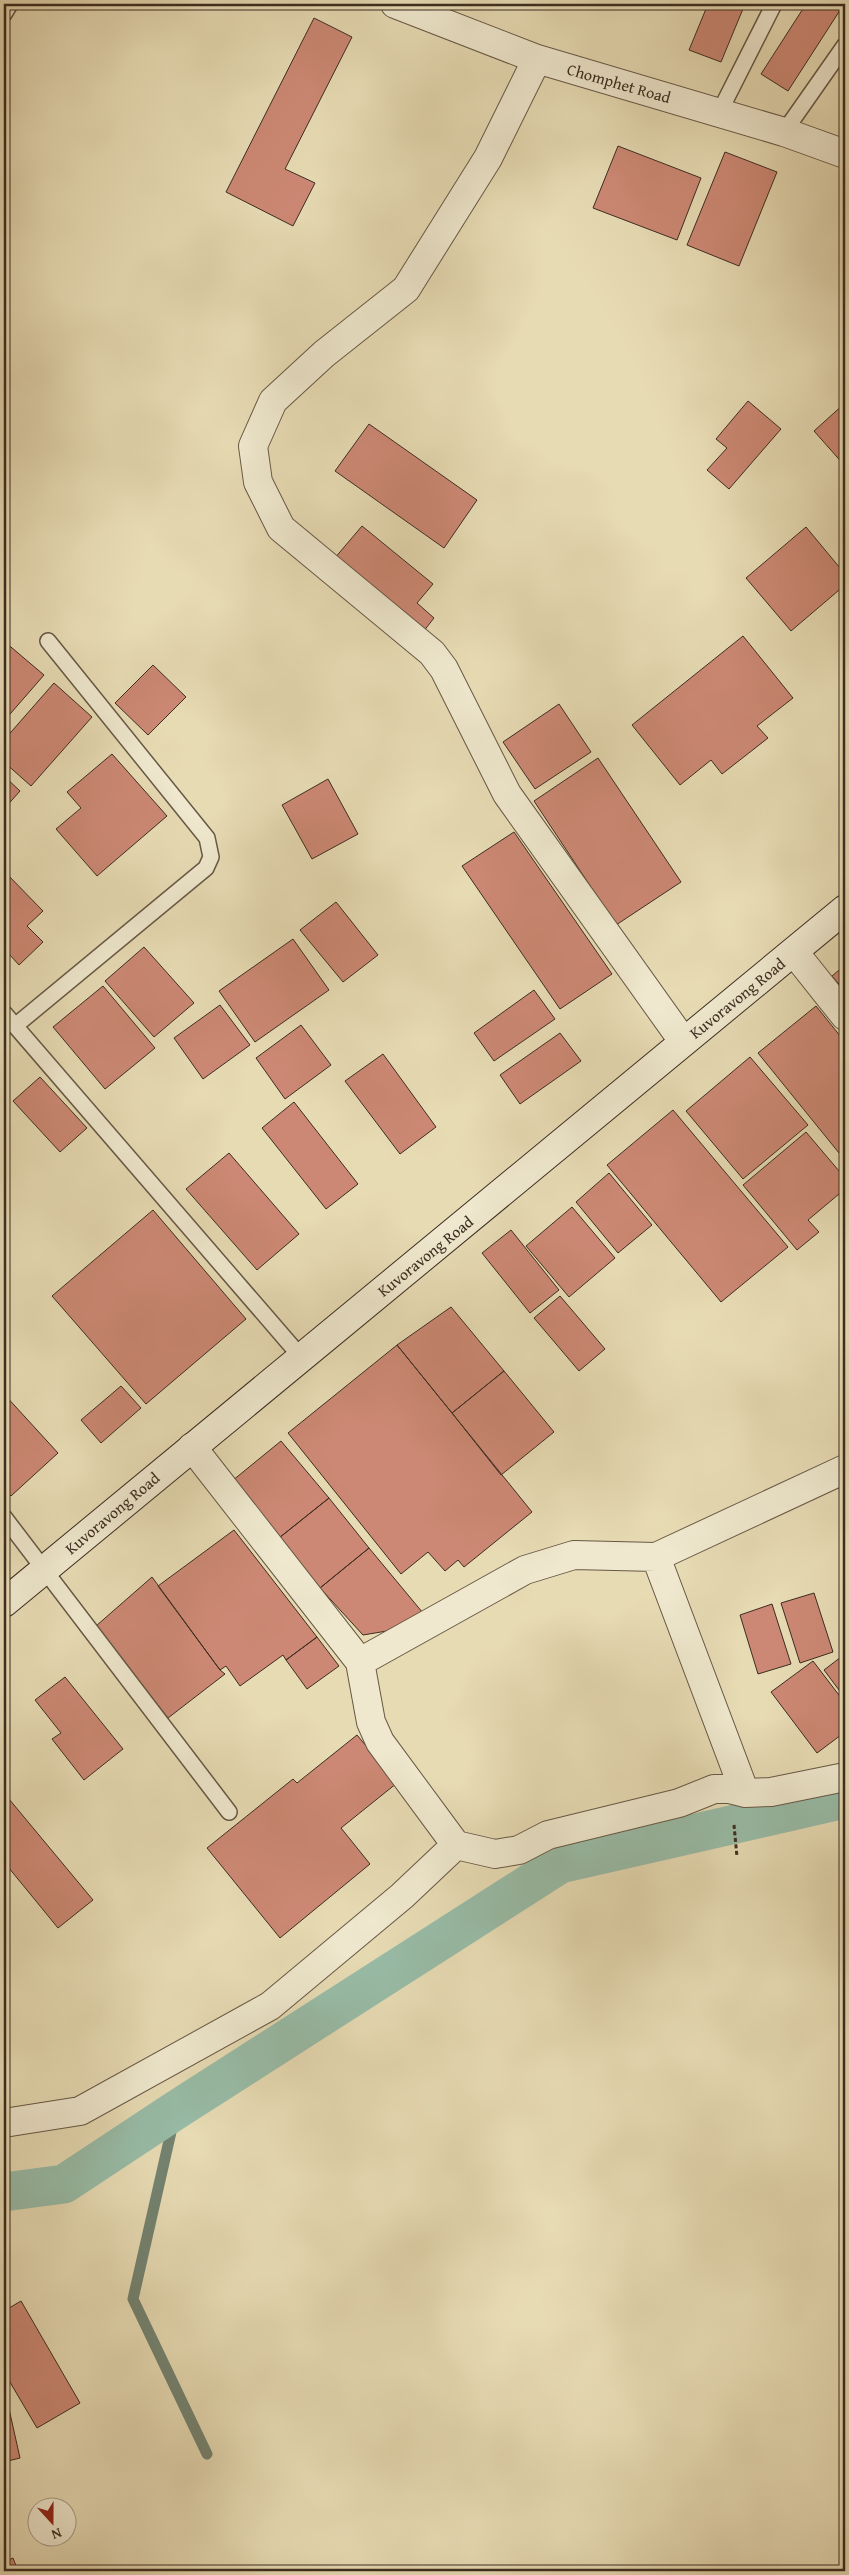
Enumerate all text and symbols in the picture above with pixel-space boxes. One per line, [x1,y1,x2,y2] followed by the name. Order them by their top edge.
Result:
[564,57,674,109] street label: Chomphet Road
[684,951,791,1044] street label: Kuvoravong Road
[372,1209,479,1302] street label: Kuvoravong Road
[59,1466,165,1560] street label: Kuvoravong Road
[28,2498,78,2548] north arrow
[48,2523,65,2545] text: N

